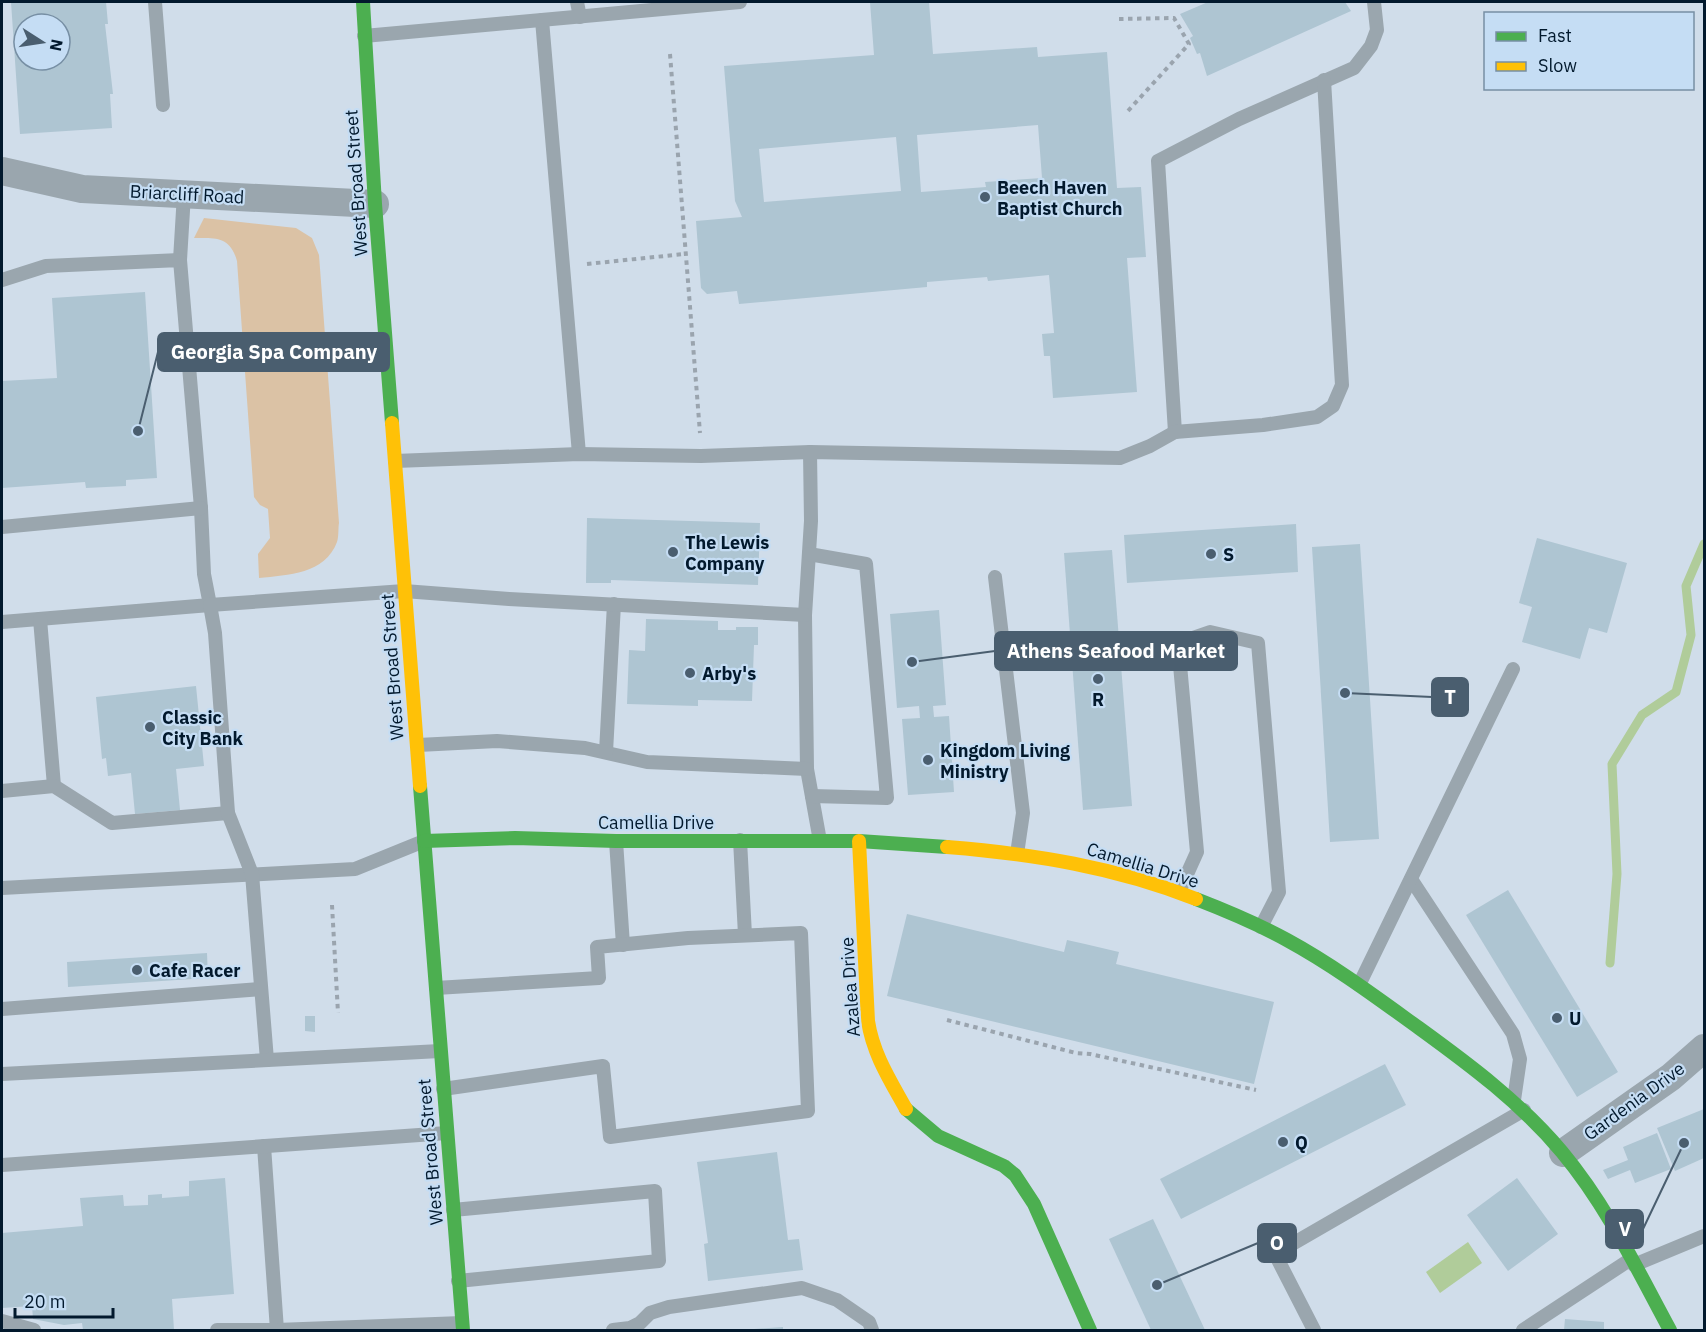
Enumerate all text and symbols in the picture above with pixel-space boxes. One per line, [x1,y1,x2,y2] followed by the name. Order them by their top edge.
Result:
[12,12,72,72] north arrow
[1484,12,1694,90] legend
[1538,24,1572,47] text: Fast
[46,37,68,53] text: N
[1538,54,1577,77] text: Slow
[339,109,373,257] street label: West Broad Street
[997,176,1123,220] place label: Beech Haven Baptist Church
[129,180,245,208] street label: Briarcliff Road
[978,190,992,204] marker: Beech Haven Baptist Church
[158,333,389,371] callout: Georgia Spa Company
[171,338,378,365] text: Georgia Spa Company
[685,531,769,575] place label: The Lewis Company
[1223,543,1234,566] place label: S
[666,545,680,559] marker: The Lewis Company
[1204,547,1218,561] marker: S
[375,593,409,741] street label: West Broad Street
[995,632,1237,670] callout: Athens Seafood Market
[1007,637,1225,664] text: Athens Seafood Market
[702,662,756,685] place label: Arby's
[683,666,697,680] marker: Arby's
[1091,672,1105,686] marker: R
[1432,678,1468,716] callout: T
[1444,683,1456,710] text: T
[1092,688,1104,711] place label: R
[162,706,244,750] place label: Classic City Bank
[143,720,157,734] marker: Classic City Bank
[940,739,1070,783] place label: Kingdom Living Ministry
[921,753,935,767] marker: Kingdom Living Ministry
[598,811,714,834] street label: Camellia Drive
[1084,837,1202,893] street label: Camellia Drive
[835,936,865,1038] street label: Azalea Drive
[149,959,241,982] place label: Cafe Racer
[130,963,144,977] marker: Cafe Racer
[1569,1007,1582,1030] place label: U
[1550,1011,1564,1025] marker: U
[1579,1057,1689,1145] street label: Gardenia Drive
[412,1078,448,1226] street label: West Broad Street
[1295,1131,1308,1154] place label: Q
[1276,1135,1290,1149] marker: Q
[1606,1210,1643,1248] callout: V
[1619,1215,1632,1242] text: V
[1258,1224,1296,1262] callout: O
[1270,1229,1284,1256] text: O
[15,1281,112,1319] scale bar
[24,1290,66,1313] text: 20 m

